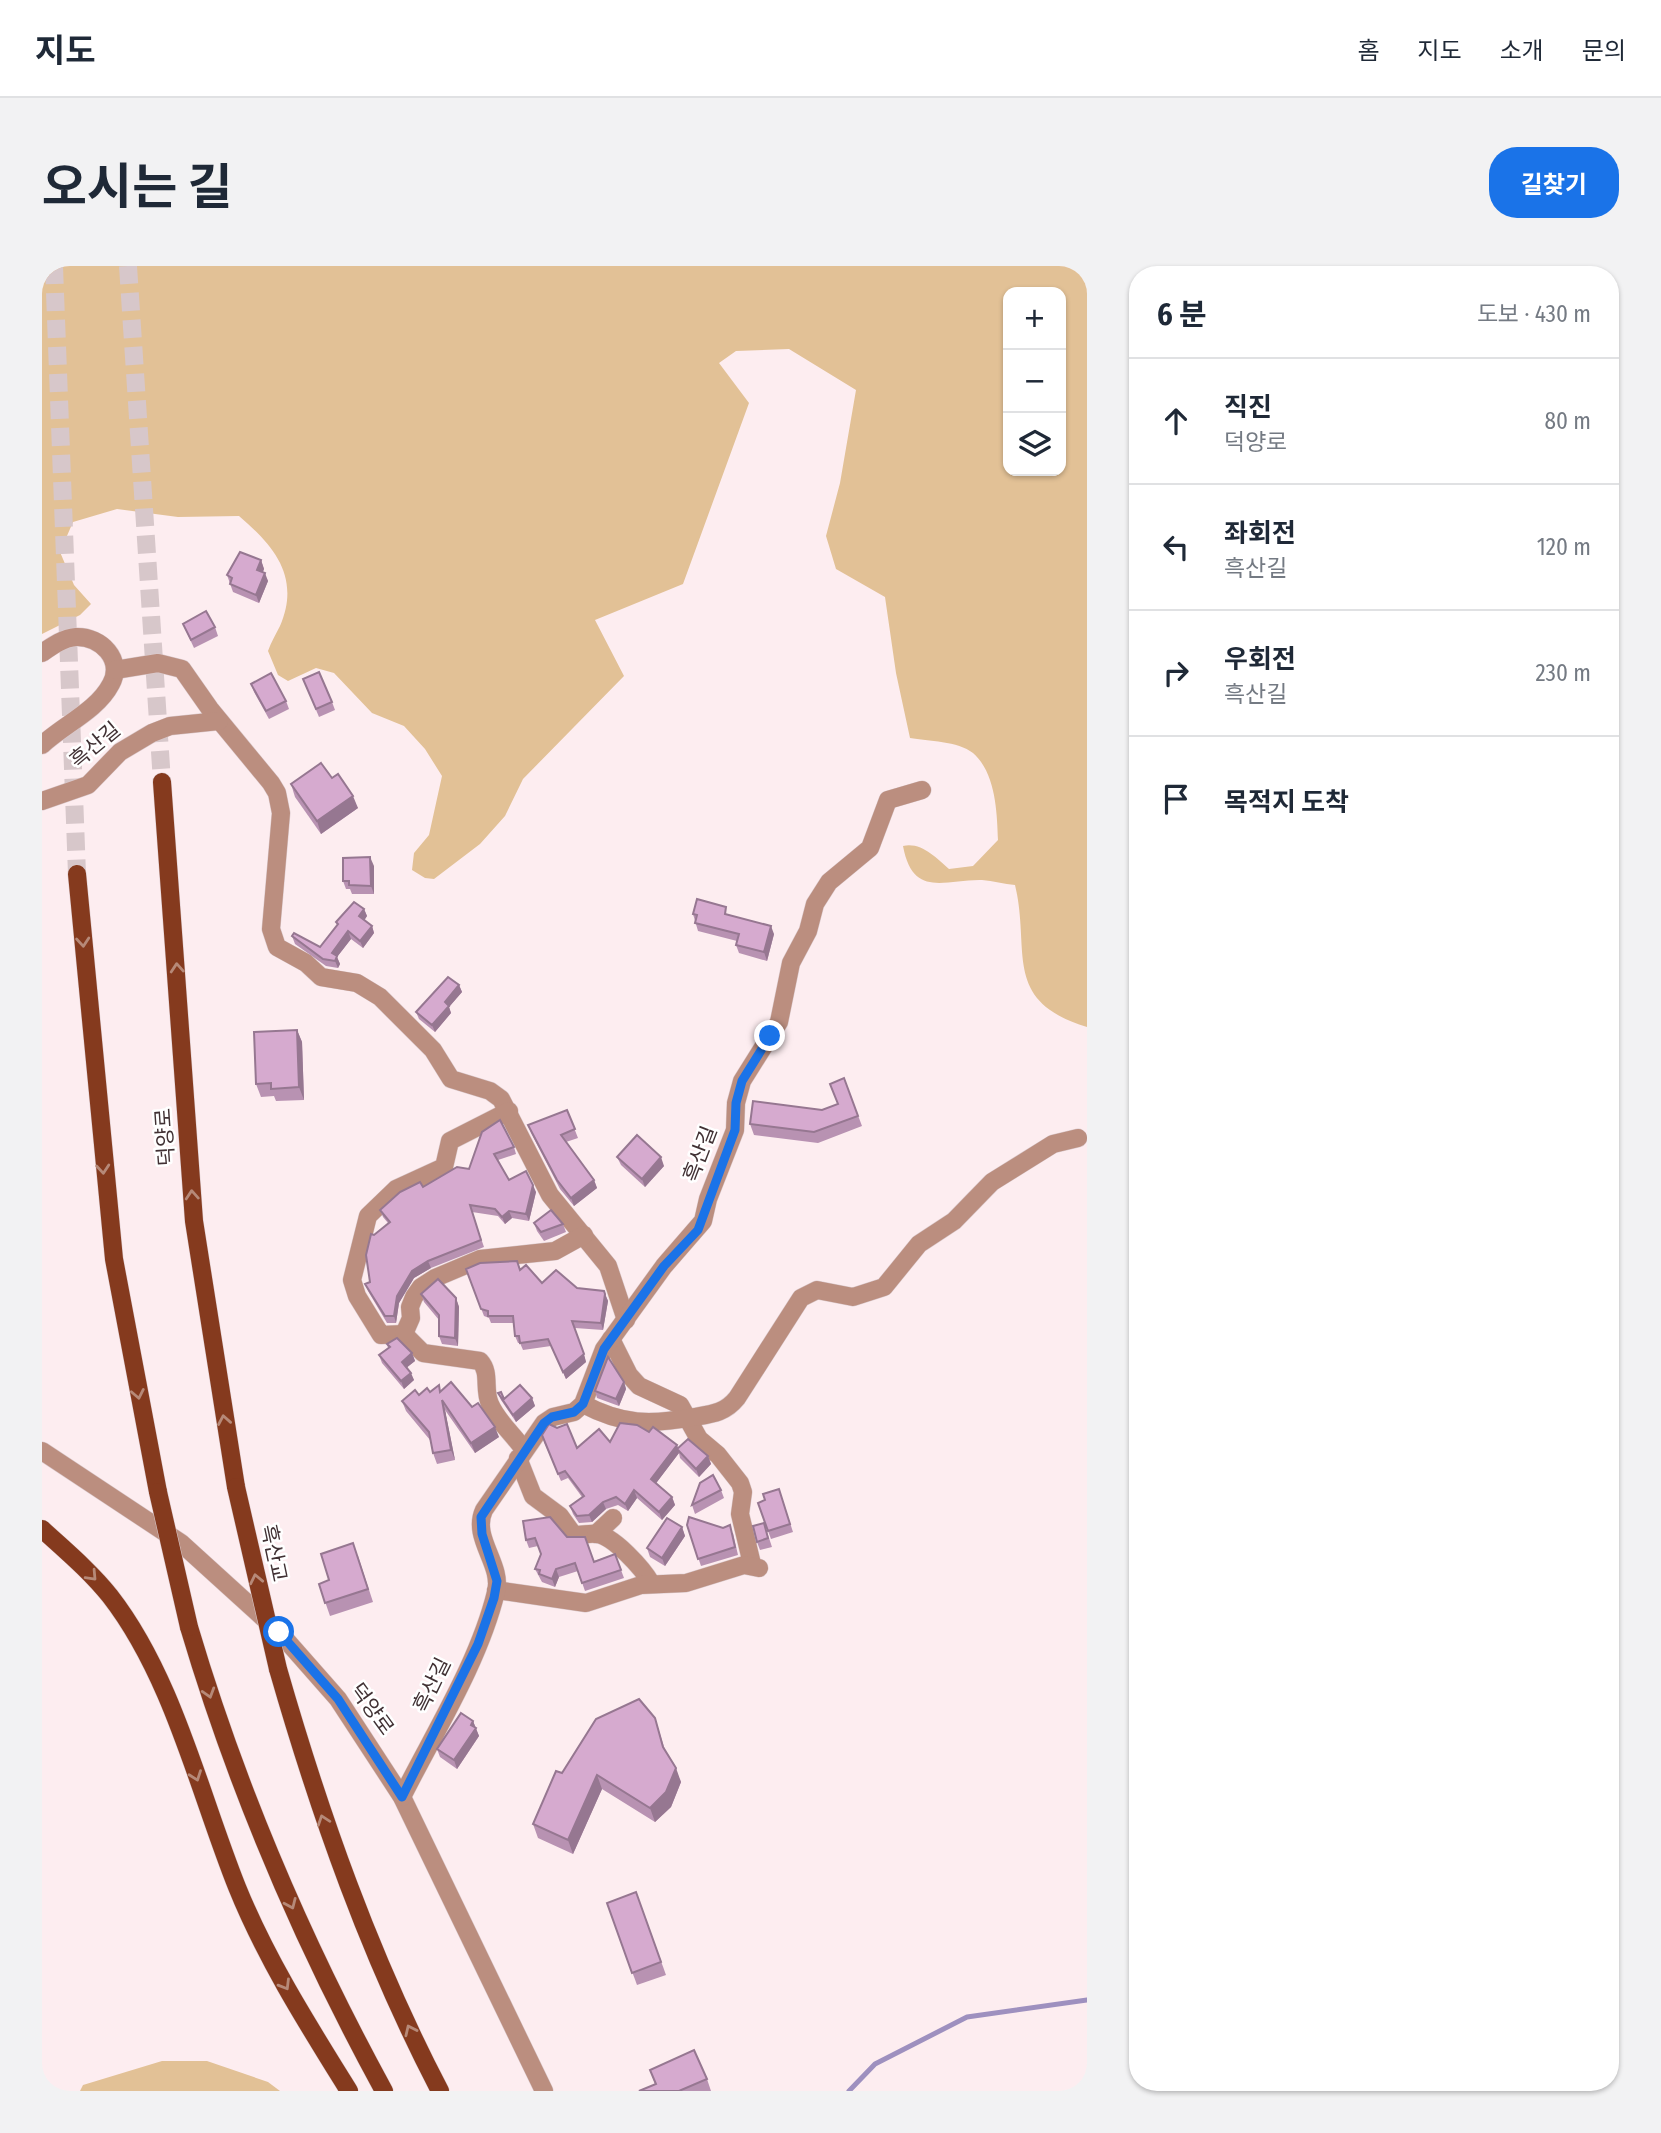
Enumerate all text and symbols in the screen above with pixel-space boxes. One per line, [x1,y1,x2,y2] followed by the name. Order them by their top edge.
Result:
[35,31,96,71] text: 지도
[1357,37,1379,65] text: 홈
[1417,37,1462,65] text: 지도
[1500,37,1544,65] text: 소개
[1582,37,1626,65] text: 문의
[1489,147,1619,218] button: 길찾기
[42,158,233,217] text: 오시는 길
[1003,287,1066,476] map controls
[1003,287,1066,350] button: +
[1157,297,1207,333] text: 6 분
[1477,300,1591,328] text: 도보 · 430 m
[1003,350,1066,413] button: −
[1224,392,1272,423] text: 직진
[1157,402,1195,440] icon: ahead
[1544,407,1591,435] text: 80 m
[1003,413,1066,476] button: layers
[1224,428,1287,456] text: 덕양로
[1224,518,1296,549] text: 좌회전
[1157,528,1195,566] icon: left
[1537,533,1591,561] text: 120 m
[1224,554,1287,582] text: 흑산길
[1224,644,1296,675] text: 우회전
[1157,654,1195,692] icon: right
[1535,659,1591,687] text: 230 m
[1224,680,1287,708] text: 흑산길
[64,716,126,774] street label: 흑산길
[1157,780,1195,818] icon: arrive
[1224,787,1349,818] text: 목적지 도착
[75,937,90,948] one-way arrow
[170,962,185,973] one-way arrow
[754,1020,785,1051] route end
[150,1107,180,1167] street label: 덕양로
[677,1122,723,1186] street label: 흑산길
[95,1164,110,1175] one-way arrow
[185,1189,200,1200] one-way arrow
[129,1388,144,1400] one-way arrow
[218,1414,233,1426] one-way arrow
[255,1522,293,1584] street label: 흑산교
[84,1568,96,1581] one-way arrow
[250,1573,265,1585] one-way arrow
[263,1616,294,1647] route start
[408,1653,456,1717] street label: 흑산길
[344,1678,400,1740] street label: 덕양로
[200,1686,215,1698] one-way arrow
[187,1770,201,1782] one-way arrow
[317,1814,331,1826] one-way arrow
[283,1897,297,1909] one-way arrow
[276,1978,289,1991] one-way arrow
[405,2025,419,2037] one-way arrow

